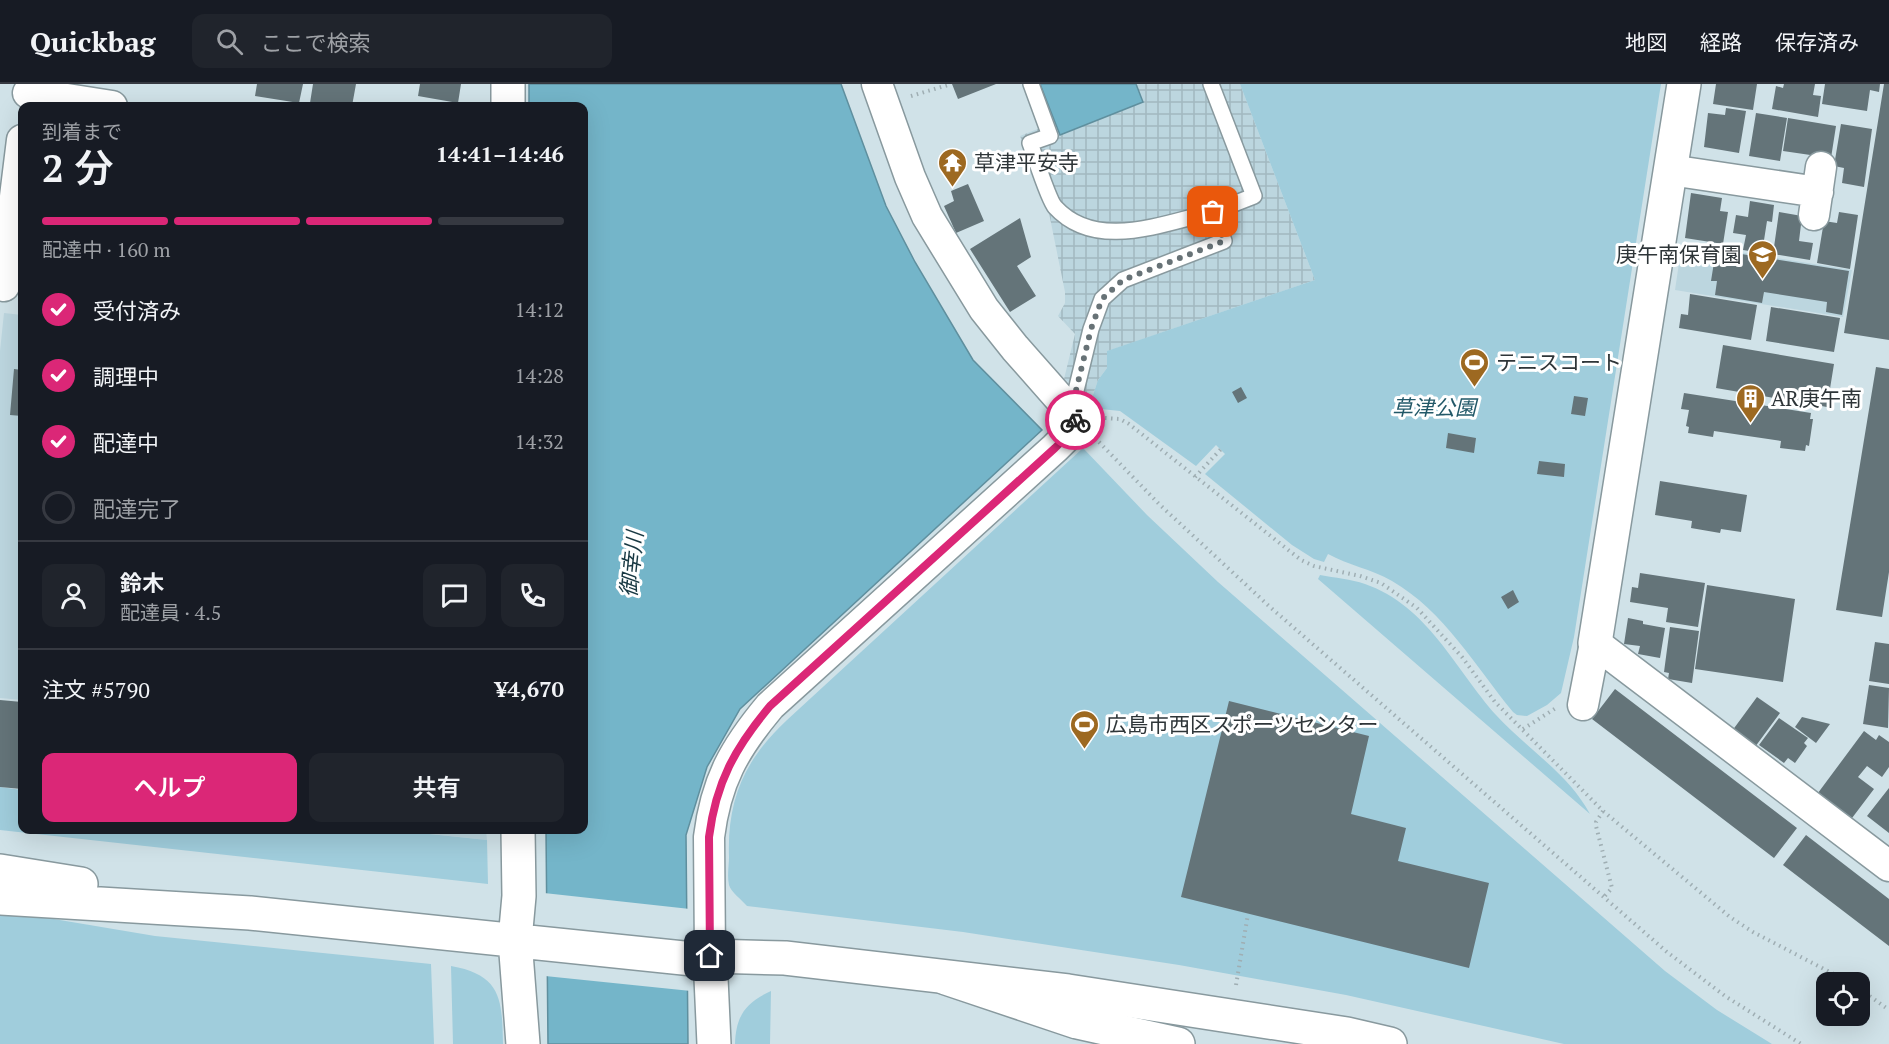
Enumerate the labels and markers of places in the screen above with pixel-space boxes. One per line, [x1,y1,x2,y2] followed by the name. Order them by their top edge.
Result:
[937,146,969,188] temple icon: 草津平安寺
[974,148,1079,176] place label: 草津平安寺
[1187,186,1238,237] pin
[1747,238,1779,280] school or university icon: 庚午南保育園
[1616,240,1742,268] place label: 庚午南保育園
[1459,346,1491,388] sports icon: テニスコート
[1496,348,1622,376] place label: テニスコート
[1734,382,1766,424] building icon: AR庚午南
[1771,384,1862,412] place label: AR庚午南
[1069,708,1101,750] sports icon: 広島市西区スポーツセンター
[1106,710,1379,738] place label: 広島市西区スポーツセンター
[684,930,735,981] pin

